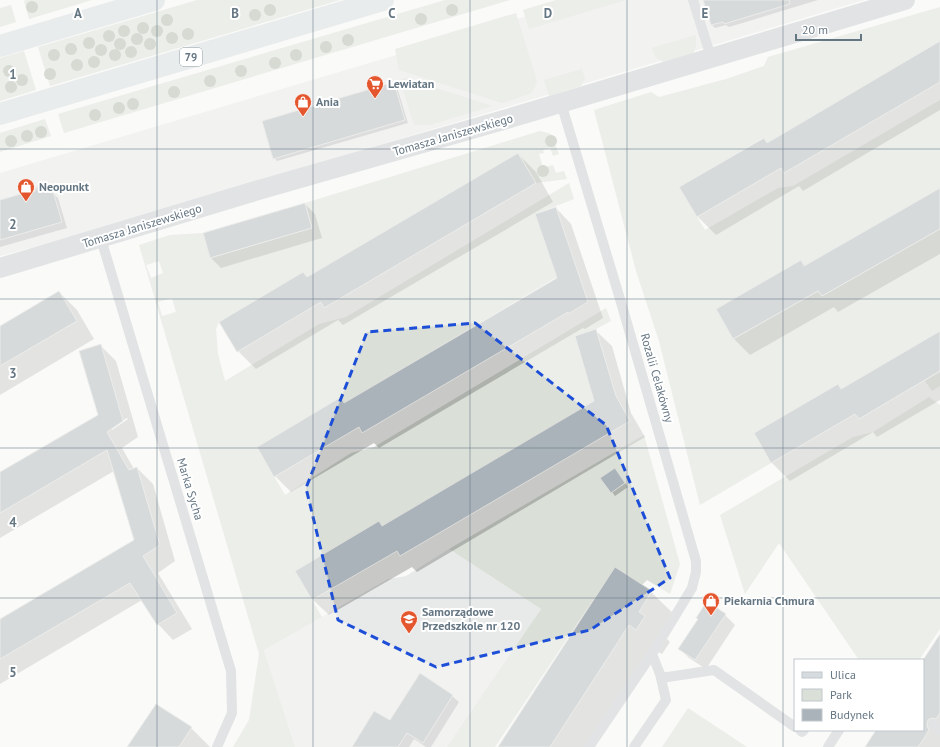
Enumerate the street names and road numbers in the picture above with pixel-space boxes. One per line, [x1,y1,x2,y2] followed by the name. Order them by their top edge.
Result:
[180,48,202,66] road number: 79
[391,110,514,159] street label: Tomasza Janiszewskiego
[80,200,203,251] street label: Tomasza Janiszewskiego
[638,332,677,425] street label: Rozalii Celakówny
[174,456,207,522] street label: Marka Sycha

